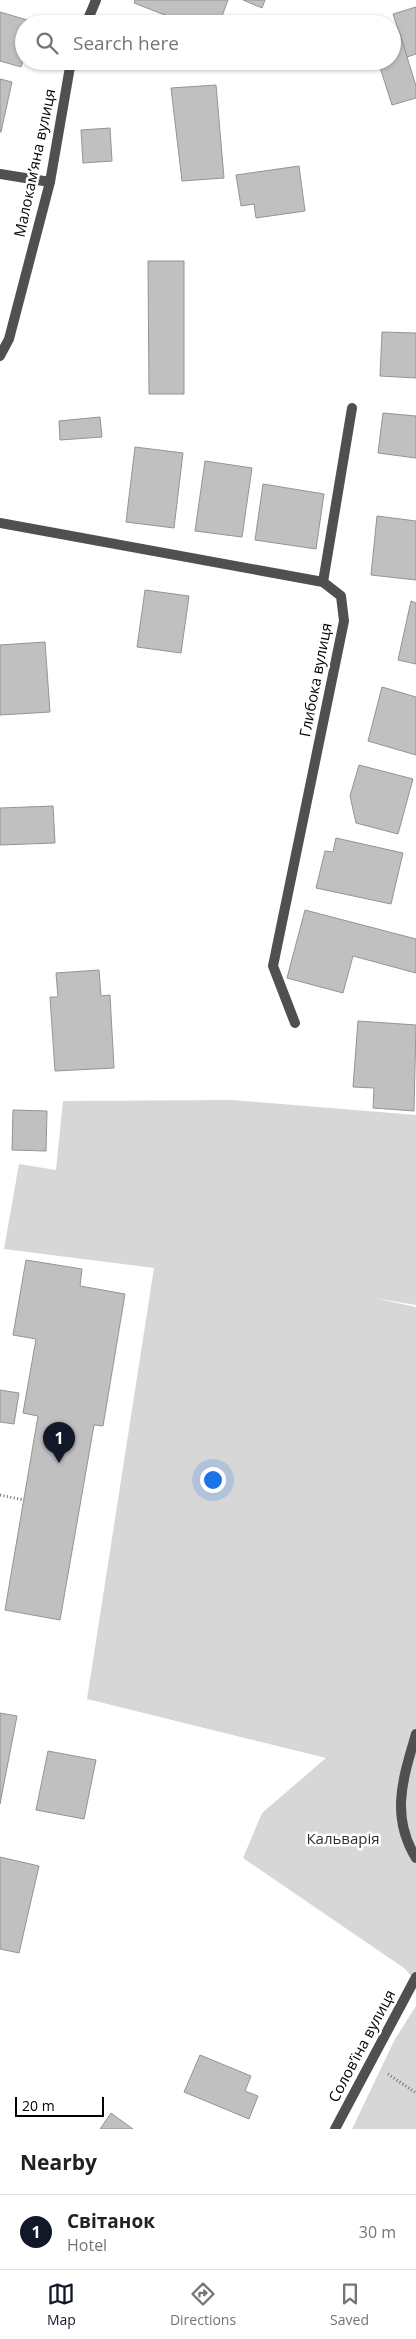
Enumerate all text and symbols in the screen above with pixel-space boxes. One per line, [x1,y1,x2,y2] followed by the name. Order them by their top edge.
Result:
[15,15,401,70] search box
[33,29,61,57] icon: search
[73,30,179,56] text: Search here
[9,87,60,239] street label: Малокамʼяна вулиця
[294,621,336,739] street label: Глибока вулиця
[43,1422,75,1463] pin: 1
[200,1467,226,1493] your location
[306,1828,380,1848] park label: Кальварія
[323,1986,399,2105] street label: Соловʼїна вулиця
[15,2094,104,2117] scale bar
[22,2096,55,2115] text: 20 m
[20,2148,97,2176] text: Nearby
[67,2208,155,2234] text: Світанок
[31,2221,41,2243] text: 1
[359,2221,396,2243] text: 30 m
[67,2234,107,2256] text: Hotel
[47,2280,76,2329] tab: Map
[170,2280,236,2329] tab: Directions
[330,2280,369,2329] tab: Saved

